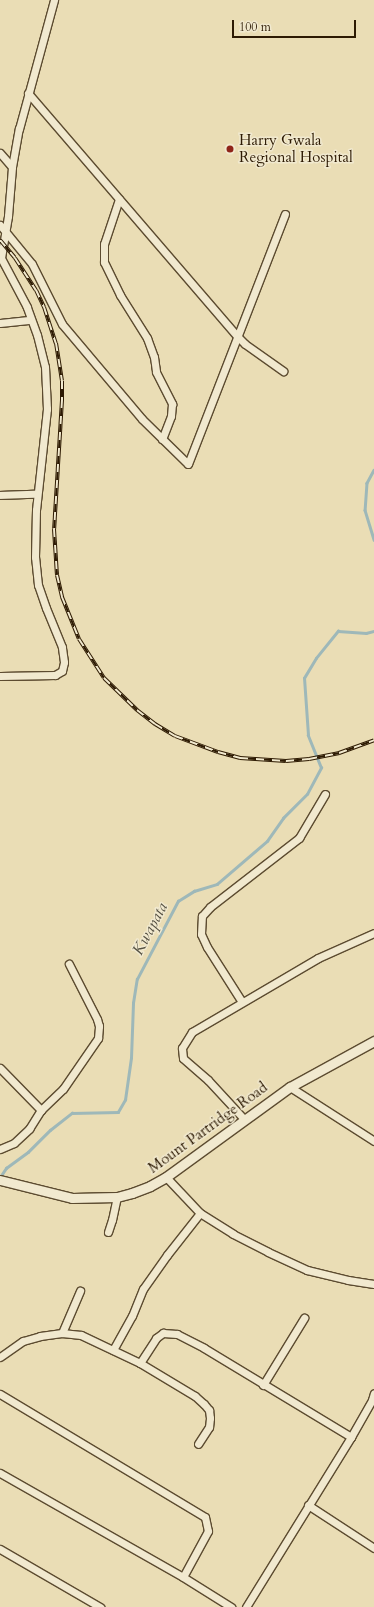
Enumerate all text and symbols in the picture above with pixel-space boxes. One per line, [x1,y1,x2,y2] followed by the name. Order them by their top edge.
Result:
[234,12,358,38] scale bar
[239,19,271,35] text: 100 m
[239,131,353,166] place label: Harry Gwala Regional Hospital
[224,143,236,155] marker: Harry Gwala Regional Hospital
[128,899,172,959] water label: Kwapata
[145,1079,271,1177] street label: Mount Partridge Road

